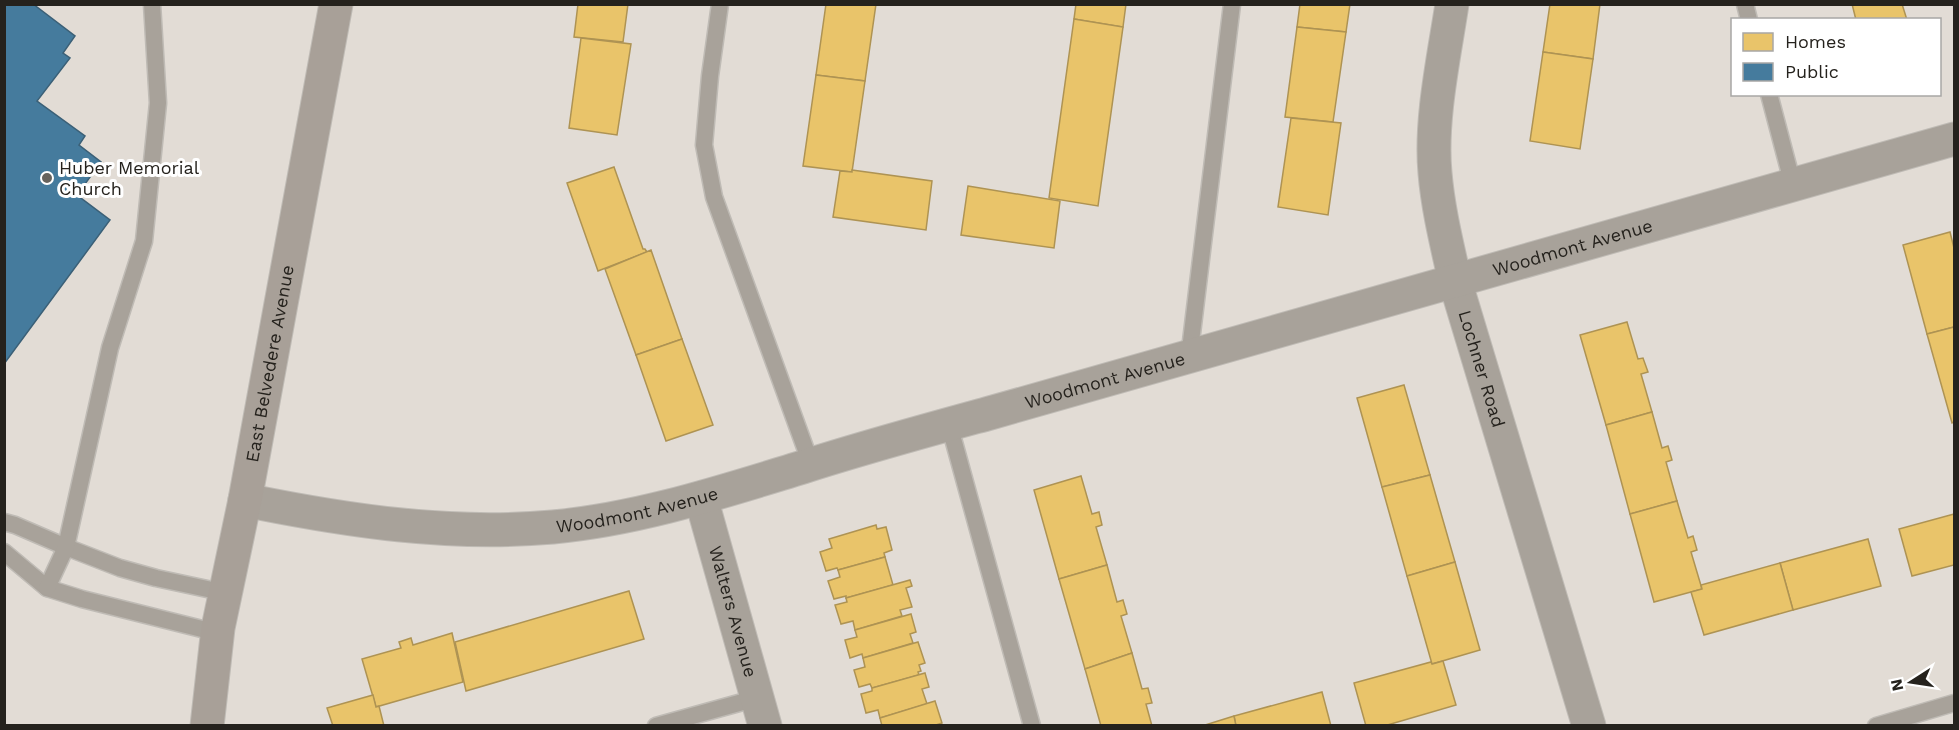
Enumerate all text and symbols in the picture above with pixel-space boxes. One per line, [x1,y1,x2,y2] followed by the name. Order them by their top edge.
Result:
[1731,18,1941,96] legend
[1785,31,1846,52] text: Homes
[1785,61,1839,82] text: Public
[59,157,200,199] place label: Huber Memorial Church
[40,171,54,185] marker: Huber Memorial Church
[1490,214,1655,280] street label: Woodmont Avenue
[241,263,298,464] street label: East Belvedere Avenue
[1454,308,1509,430] street label: Lochner Road
[1023,348,1187,413] street label: Woodmont Avenue
[555,482,720,537] street label: Woodmont Avenue
[705,543,762,680] street label: Walters Avenue
[1881,652,1941,712] north arrow
[1886,677,1907,693] text: N

